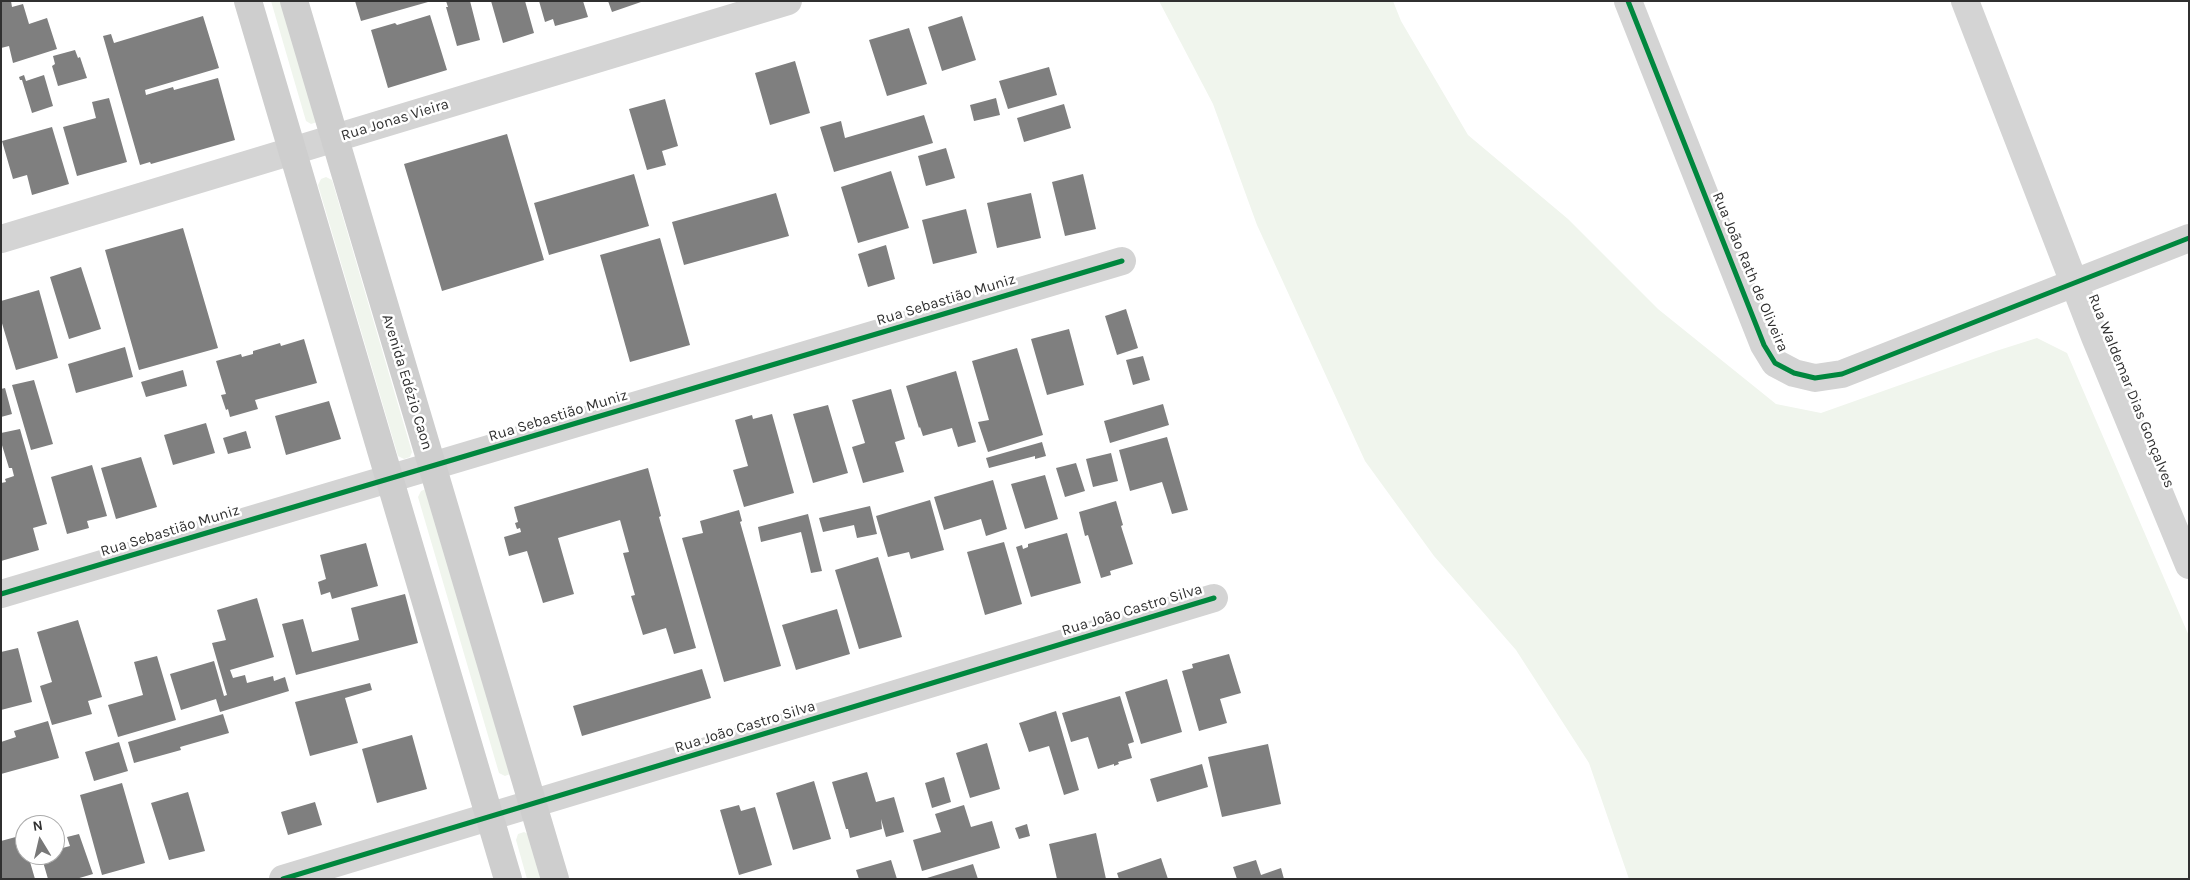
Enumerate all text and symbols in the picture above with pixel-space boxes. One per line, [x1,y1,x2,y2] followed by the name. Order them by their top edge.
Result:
[339,95,451,145] street label: Rua Jonas Vieira
[1708,189,1792,355] street label: Rua João Rath de Oliveira
[874,270,1018,330] street label: Rua Sebastião Muniz
[2084,291,2178,491] street label: Rua Waldemar Dias Gonçalves
[378,312,436,452] street label: Avenida Edézio Caon
[486,386,630,446] street label: Rua Sebastião Muniz
[98,501,242,561] street label: Rua Sebastião Muniz
[1060,580,1204,640] street label: Rua João Castro Silva
[673,697,817,757] street label: Rua João Castro Silva
[15,815,65,865] north arrow
[31,816,44,835] text: N

